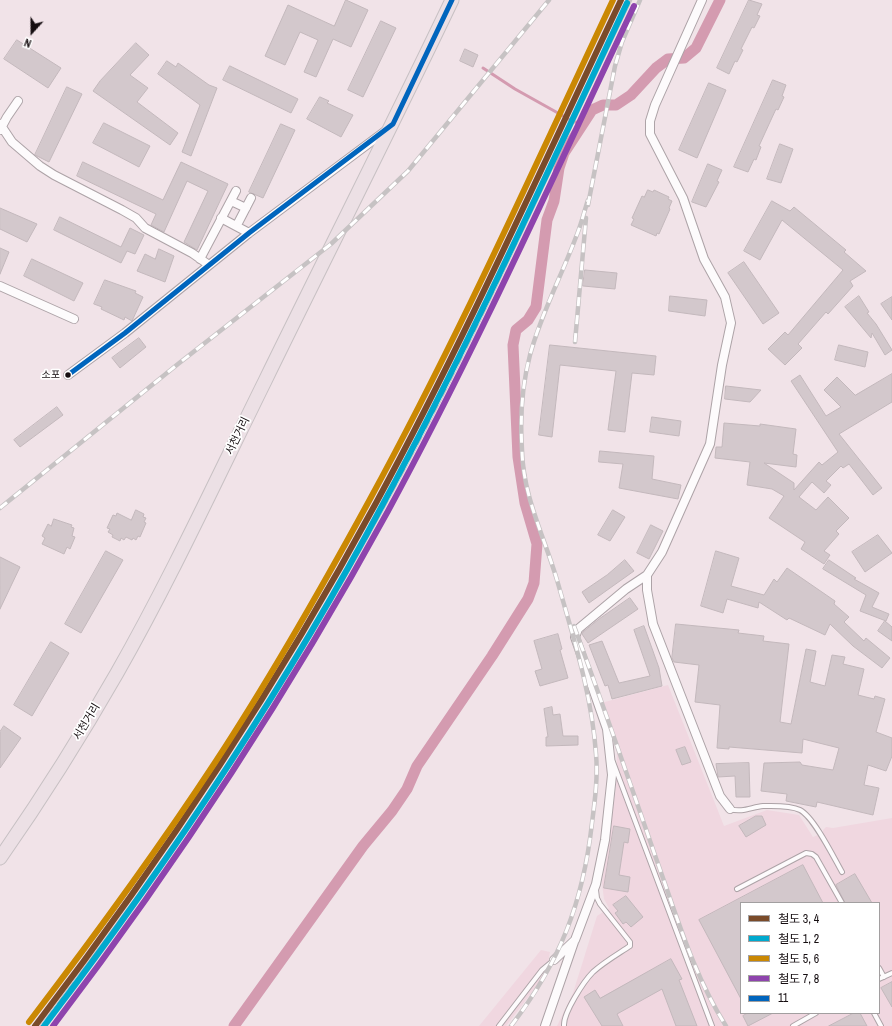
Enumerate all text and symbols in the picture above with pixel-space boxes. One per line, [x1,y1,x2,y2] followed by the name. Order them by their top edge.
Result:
[12,12,52,52] north arrow
[22,36,33,51] text: N
[42,369,60,381] place label: 소포
[63,370,73,380] marker: 소포
[223,415,253,457] street label: 서천거리
[71,701,103,743] street label: 서천거리
[740,902,880,1014] legend
[778,911,819,927] text: 철도 3, 4
[778,931,819,947] text: 철도 1, 2
[778,951,819,967] text: 철도 5, 6
[778,971,819,987] text: 철도 7, 8
[778,990,788,1006] text: 11

